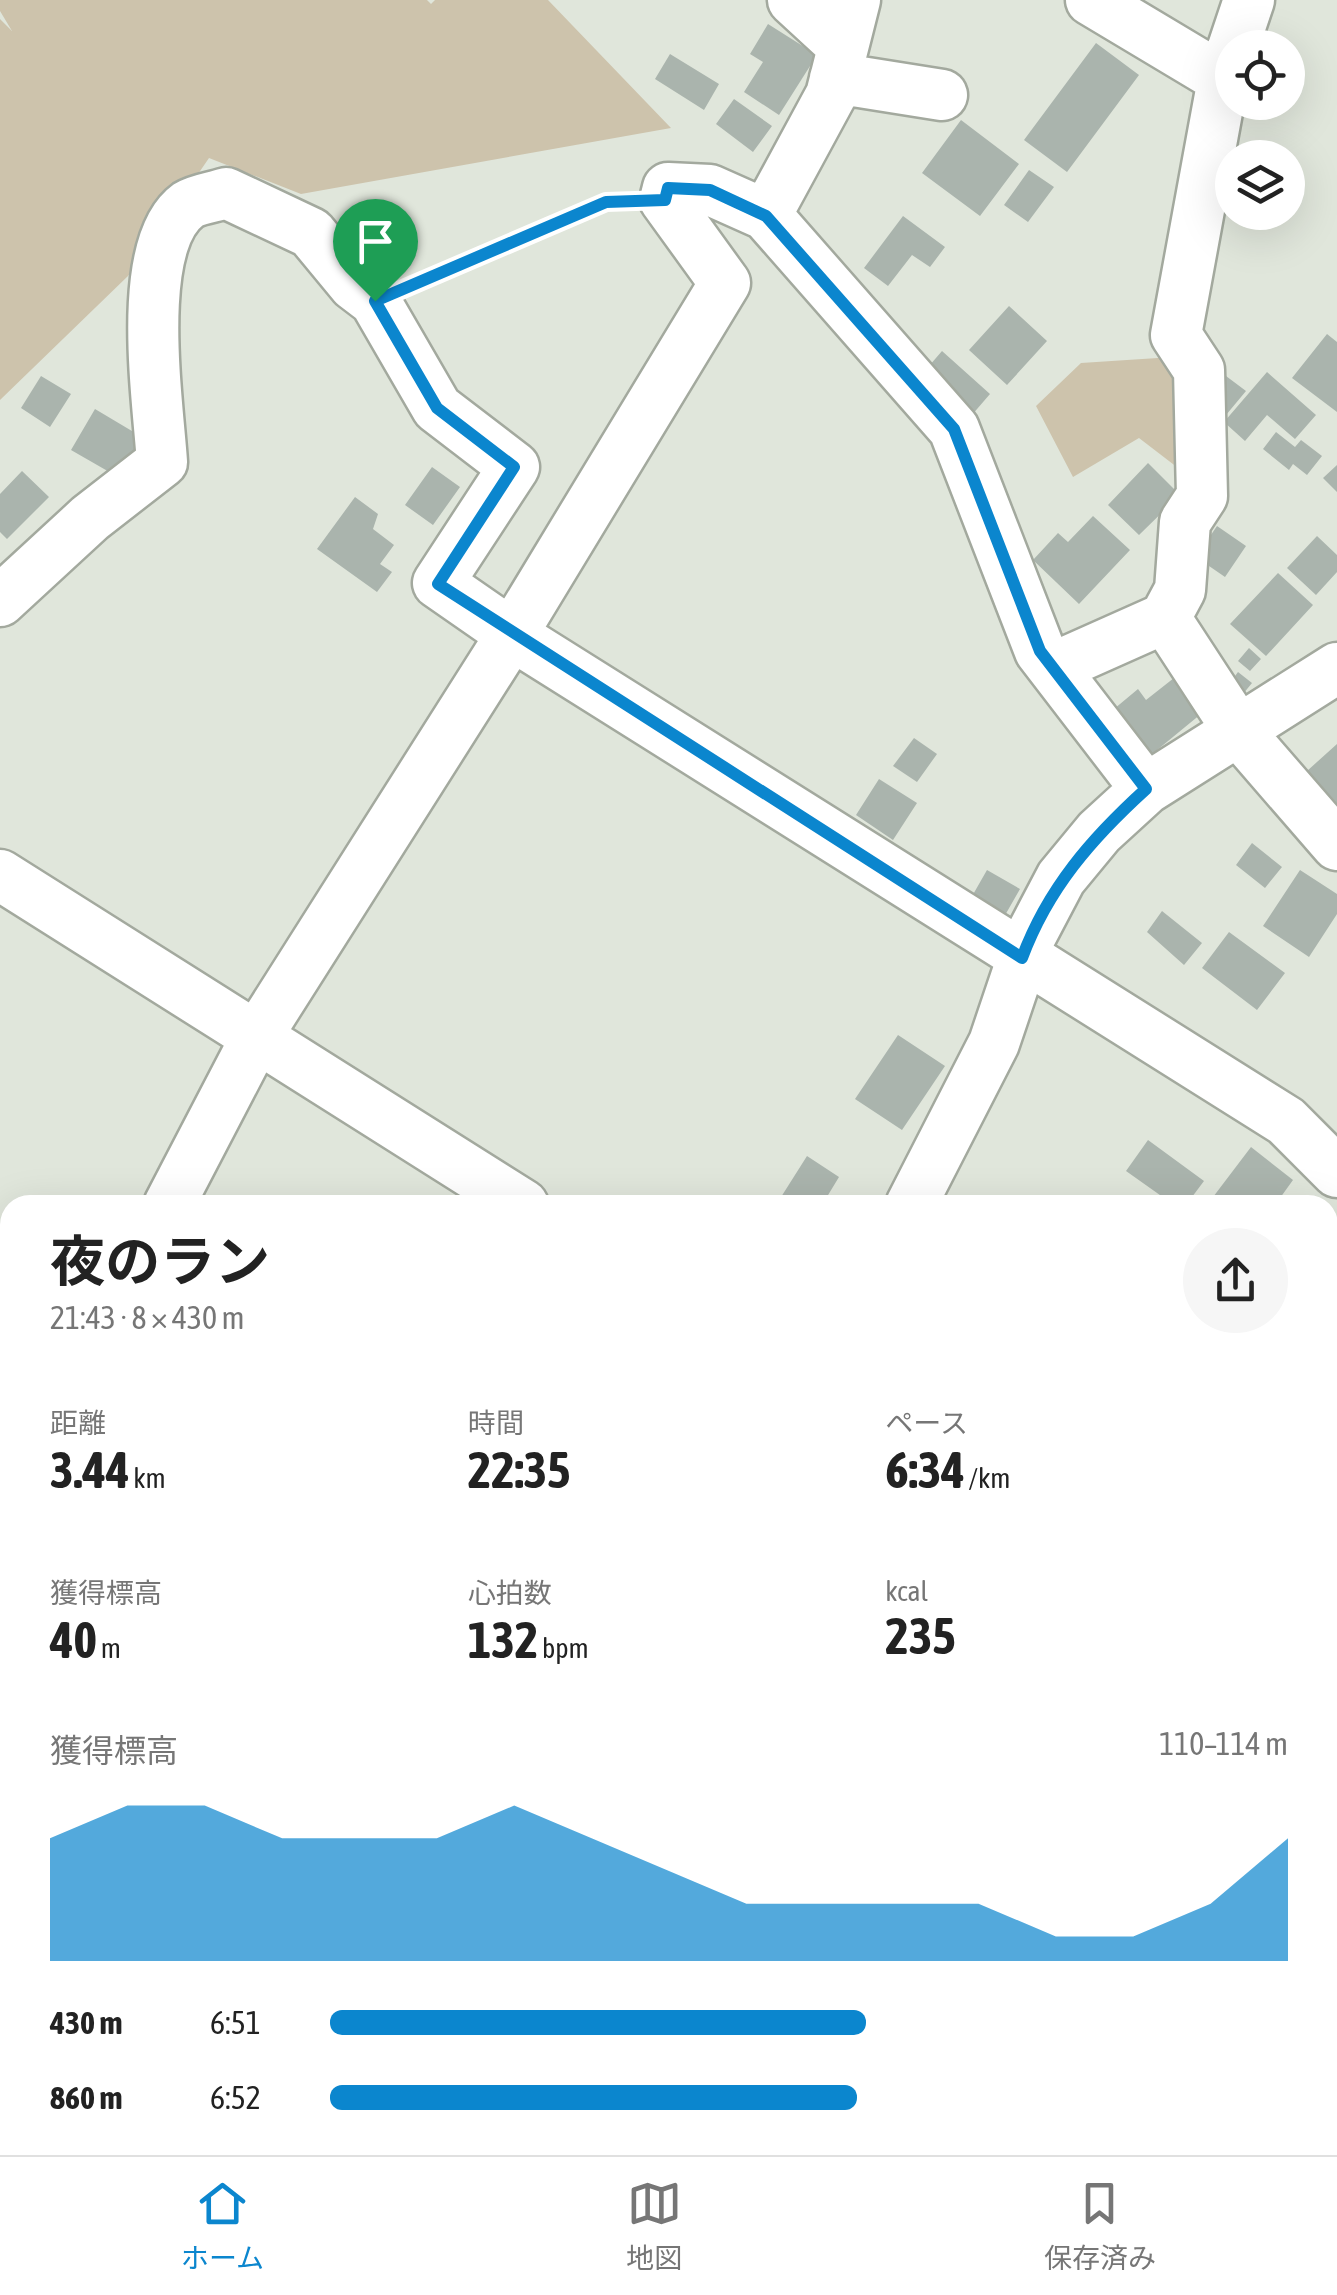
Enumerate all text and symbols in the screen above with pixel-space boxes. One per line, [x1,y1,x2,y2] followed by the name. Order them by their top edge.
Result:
[1215,30,1305,230] map controls
[1215,30,1305,120] button: locate
[1215,140,1305,230] button: layers
[333,199,418,302] pin
[348,214,403,269] icon: arrive
[1183,1228,1288,1333] button: share
[50,1230,270,1293] text: 夜のラン
[50,1299,244,1336] text: 21:43 · 8 × 430 m
[50,1407,106,1439] text: 距離
[468,1407,524,1439] text: 時間
[885,1407,968,1439] text: ペース
[50,1441,129,1499] text: 3.44
[468,1441,571,1499] text: 22:35
[885,1441,965,1499] text: 6:34
[129,1462,166,1494] text: km
[965,1462,1011,1494] text: /km
[885,1575,928,1607] text: kcal
[50,1577,162,1609] text: 獲得標高
[468,1577,552,1609] text: 心拍数
[885,1607,956,1665] text: 235
[50,1611,97,1669] text: 40
[468,1611,538,1669] text: 132
[97,1632,121,1664] text: m
[538,1632,589,1664] text: bpm
[1159,1725,1288,1762] text: 110–114 m
[50,1732,178,1769] text: 獲得標高
[50,2004,123,2041] text: 430 m
[210,2004,261,2041] text: 6:51
[50,2079,123,2116] text: 860 m
[210,2079,261,2116] text: 6:52
[181,2176,264,2276] tab: ホーム
[626,2176,682,2276] tab: 地図
[1044,2176,1156,2276] tab: 保存済み

